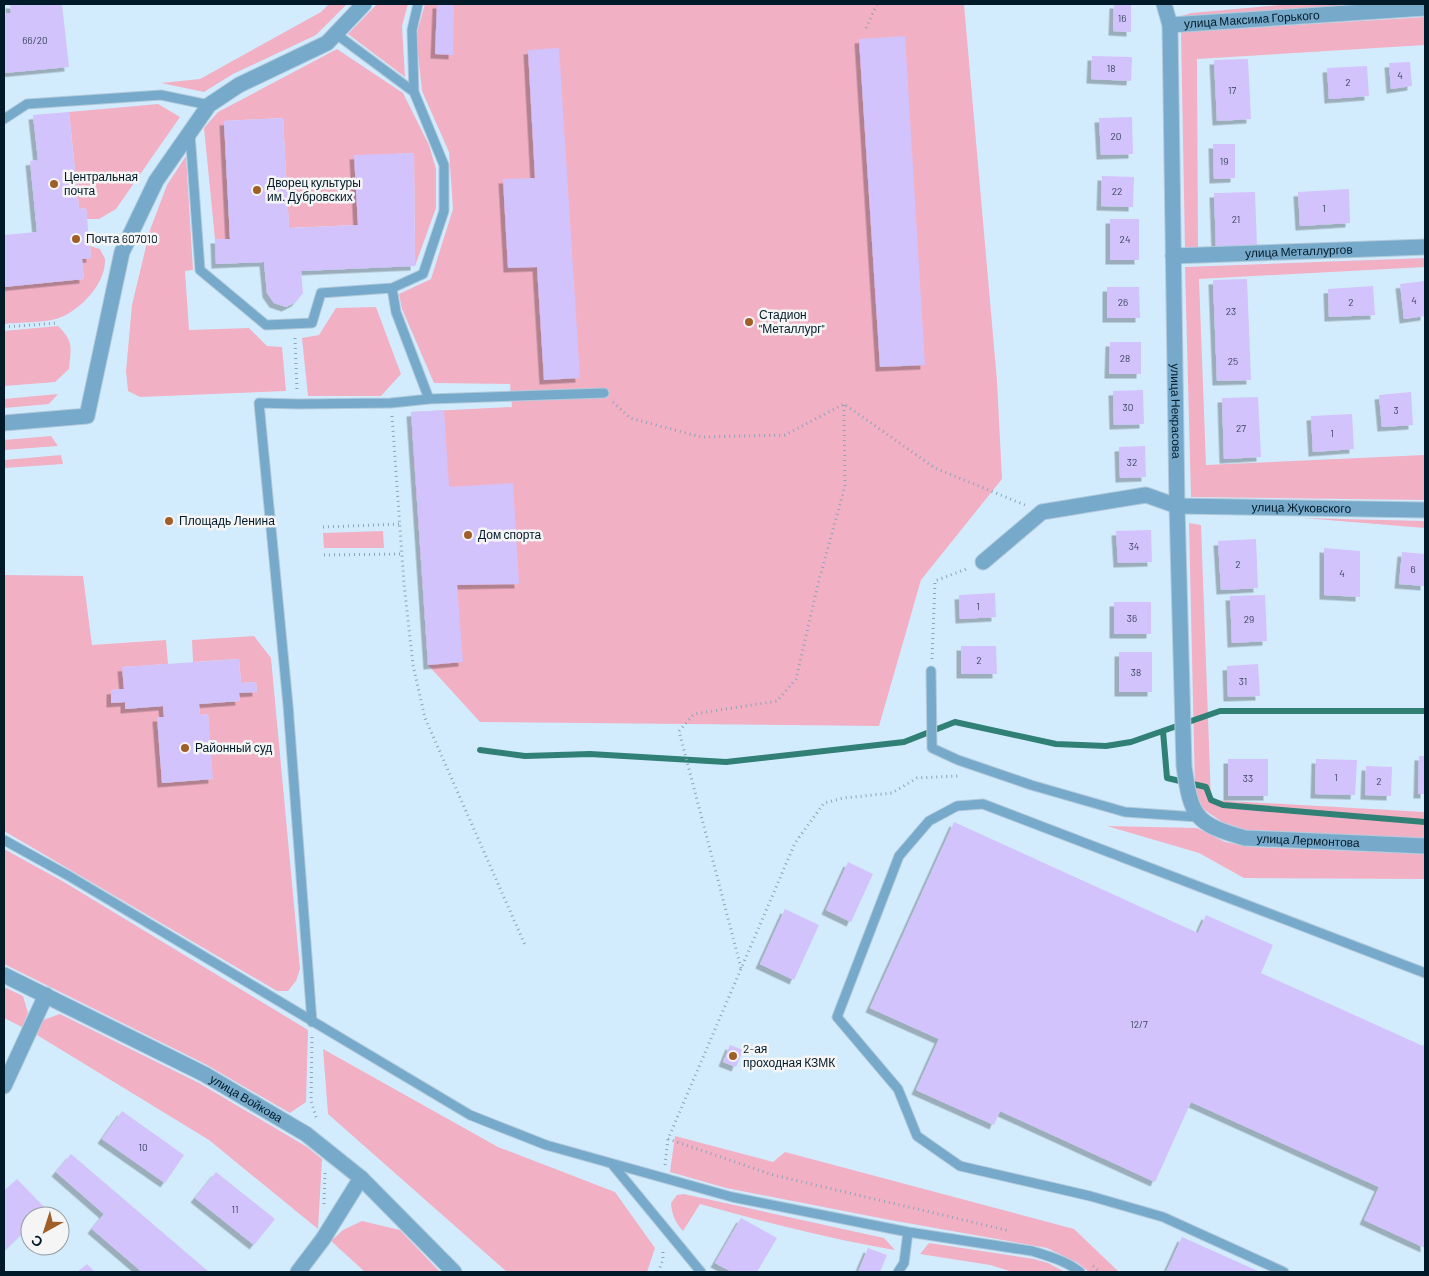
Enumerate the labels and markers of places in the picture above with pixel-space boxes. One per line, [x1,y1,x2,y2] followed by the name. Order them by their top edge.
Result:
[64,169,138,197] place label: Центральная почта
[267,175,361,204] place label: Дворец культуры им. Дубровских
[48,178,60,190] marker: Центральная почта
[251,184,263,196] marker: Дворец культуры им. Дубровских
[86,231,158,245] place label: Почта 607010
[70,233,82,245] marker: Почта 607010
[759,307,825,336] place label: Стадион "Металлург"
[743,316,755,328] marker: Стадион "Металлург"
[179,513,275,528] place label: Площадь Ленина
[163,515,175,527] marker: Площадь Ленина
[478,527,542,542] place label: Дом спорта
[462,529,474,541] marker: Дом спорта
[195,740,272,755] place label: Районный суд
[179,742,191,754] marker: Районный суд
[743,1041,835,1070] place label: 2-ая проходная КЗМК
[727,1050,739,1062] marker: 2-ая проходная КЗМК

